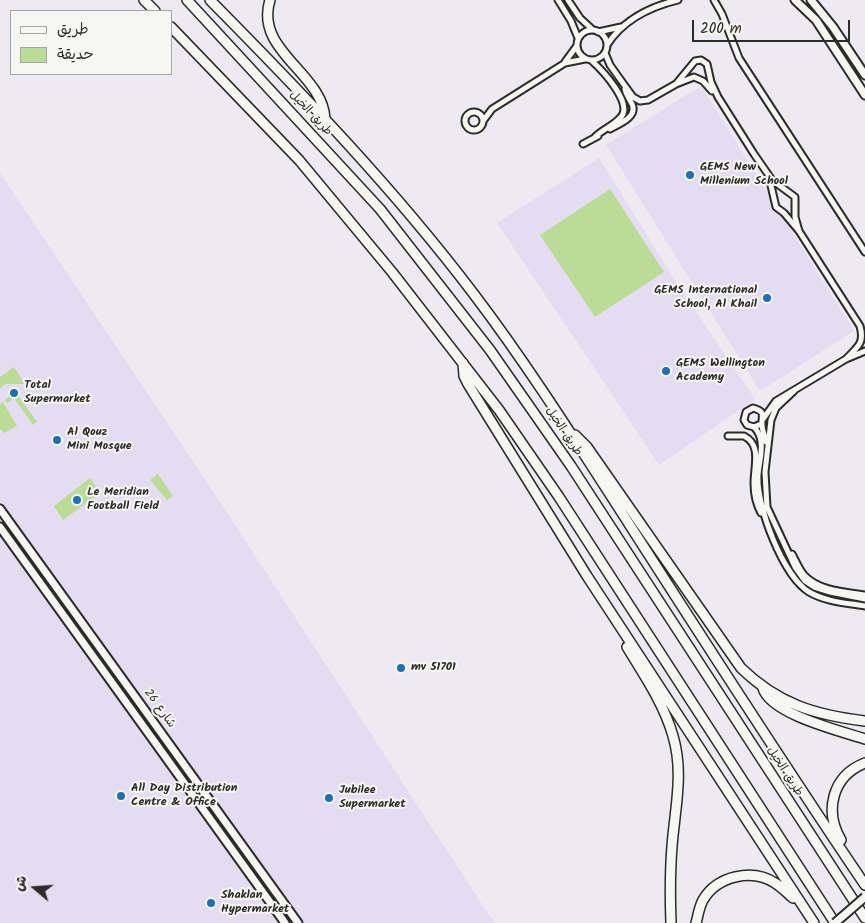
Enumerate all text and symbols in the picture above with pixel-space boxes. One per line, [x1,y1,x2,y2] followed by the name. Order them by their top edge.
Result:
[10,10,172,75] legend
[695,10,852,42] scale bar
[700,17,742,41] text: 200 m
[57,18,89,42] text: طريق
[57,43,94,67] text: حديقة
[286,89,334,139] street label: طريق الخيل
[700,161,788,189] place label: GEMS New Millenium School
[684,169,696,181] marker: GEMS New Millenium School
[654,284,757,312] place label: GEMS International School, Al Khail
[761,292,773,304] marker: GEMS International School, Al Khail
[676,357,765,385] place label: GEMS Wellington Academy
[660,365,672,377] marker: GEMS Wellington Academy
[24,379,91,407] place label: Total Supermarket
[8,387,20,399] marker: Total Supermarket
[541,405,585,459] street label: طريق الخيل
[67,426,132,454] place label: Al Qouz Mini Mosque
[51,434,63,446] marker: Al Qouz Mini Mosque
[87,486,159,514] place label: Le Meridian Football Field
[71,494,83,506] marker: Le Meridian Football Field
[411,661,456,675] place label: mv 51701
[395,662,407,674] marker: mv 51701
[140,687,178,731] street label: شارع 26
[763,745,805,799] street label: طريق الخيل
[131,782,237,810] place label: All Day Distribution Centre & Office
[339,784,406,812] place label: Jubilee Supermarket
[115,790,127,802] marker: All Day Distribution Centre & Office
[323,792,335,804] marker: Jubilee Supermarket
[10,863,60,913] north arrow
[8,873,34,894] text: ش
[221,889,289,917] place label: Shaklan Hypermarket
[205,897,217,909] marker: Shaklan Hypermarket

